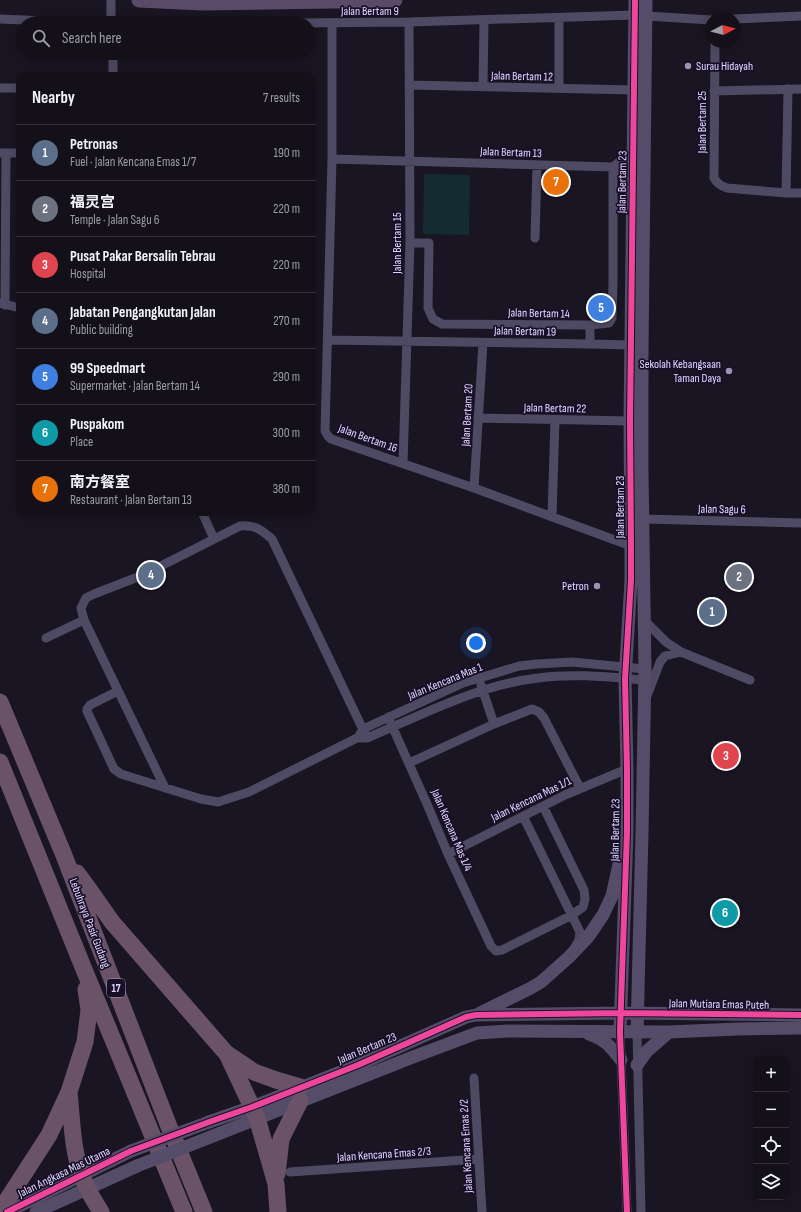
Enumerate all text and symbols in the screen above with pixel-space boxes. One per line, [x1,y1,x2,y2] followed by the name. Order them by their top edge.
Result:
[340,4,399,19] street label: Jalan Bertam 9
[705,12,741,48] north arrow
[16,16,316,60] search box
[30,27,52,49] icon: search
[62,29,122,48] text: Search here
[696,59,753,74] place label: Surau Hidayah
[683,61,693,71] marker: Surau Hidayah
[490,68,553,85] street label: Jalan Bertam 12
[32,88,75,108] text: Nearby
[263,90,300,106] text: 7 results
[695,91,710,154] street label: Jalan Bertam 25
[70,135,118,154] text: Petronas
[479,144,542,161] street label: Jalan Bertam 13
[42,145,48,161] text: 1
[273,145,300,161] text: 190 m
[614,151,631,214] street label: Jalan Bertam 23
[70,154,196,170] text: Fuel · Jalan Kencana Emas 1/7
[543,167,569,197] pin: 7
[70,193,115,212] text: 福灵宫
[42,201,48,217] text: 2
[273,201,300,217] text: 220 m
[70,212,159,228] text: Temple · Jalan Sagu 6
[390,212,405,275] street label: Jalan Bertam 15
[70,247,216,266] text: Pusat Pakar Bersalin Tebrau
[42,257,48,273] text: 3
[273,257,300,273] text: 220 m
[70,266,106,282] text: Hospital
[588,293,614,323] pin: 5
[70,303,216,322] text: Jabatan Pengangkutan Jalan
[507,305,570,322] street label: Jalan Bertam 14
[42,313,48,329] text: 4
[273,313,300,329] text: 270 m
[70,322,133,338] text: Public building
[493,323,556,340] street label: Jalan Bertam 19
[640,357,721,386] place label: Sekolah Kebangsaan Taman Daya
[70,359,145,378] text: 99 Speedmart
[724,366,734,376] marker: Sekolah Kebangsaan Taman Daya
[42,369,48,385] text: 5
[273,369,300,385] text: 290 m
[70,378,200,394] text: Supermarket · Jalan Bertam 14
[458,383,477,448] street label: Jalan Bertam 20
[523,400,586,417] street label: Jalan Bertam 22
[70,415,124,434] text: Puspakom
[335,420,400,456] street label: Jalan Bertam 16
[42,425,48,441] text: 6
[273,425,300,441] text: 300 m
[70,434,93,450] text: Place
[70,473,130,492] text: 南方餐室
[613,476,628,539] street label: Jalan Bertam 23
[42,481,48,497] text: 7
[273,481,300,497] text: 380 m
[70,492,192,508] text: Restaurant · Jalan Bertam 13
[697,502,746,517] street label: Jalan Sagu 6
[138,560,164,590] pin: 4
[726,562,752,592] pin: 2
[562,579,589,594] place label: Petron
[592,581,602,591] marker: Petron
[699,597,725,627] pin: 1
[466,633,486,653] your location
[405,659,485,704] street label: Jalan Kencana Mas 1
[713,741,739,771] pin: 3
[488,773,574,826] street label: Jalan Kencana Mas 1/1
[427,786,476,873] street label: Jalan Kencana Mas 1/4
[607,799,624,862] street label: Jalan Bertam 23
[66,876,114,970] street label: Lebuhraya Pasir Gudang
[712,898,738,928] pin: 6
[107,979,125,997] road number: 17
[668,996,769,1013] street label: Jalan Mutiara Emas Puteh
[335,1029,399,1068] street label: Jalan Bertam 23
[753,1056,789,1200] map controls
[753,1056,789,1092] button: +
[753,1092,789,1128] button: −
[457,1098,477,1194] street label: Jalan Kencana Emas 2/2
[753,1128,789,1164] button: locate
[15,1143,113,1202] street label: Jalan Angkasa Mas Utama
[335,1144,432,1165] street label: Jalan Kencana Emas 2/3
[753,1164,789,1200] button: layers

